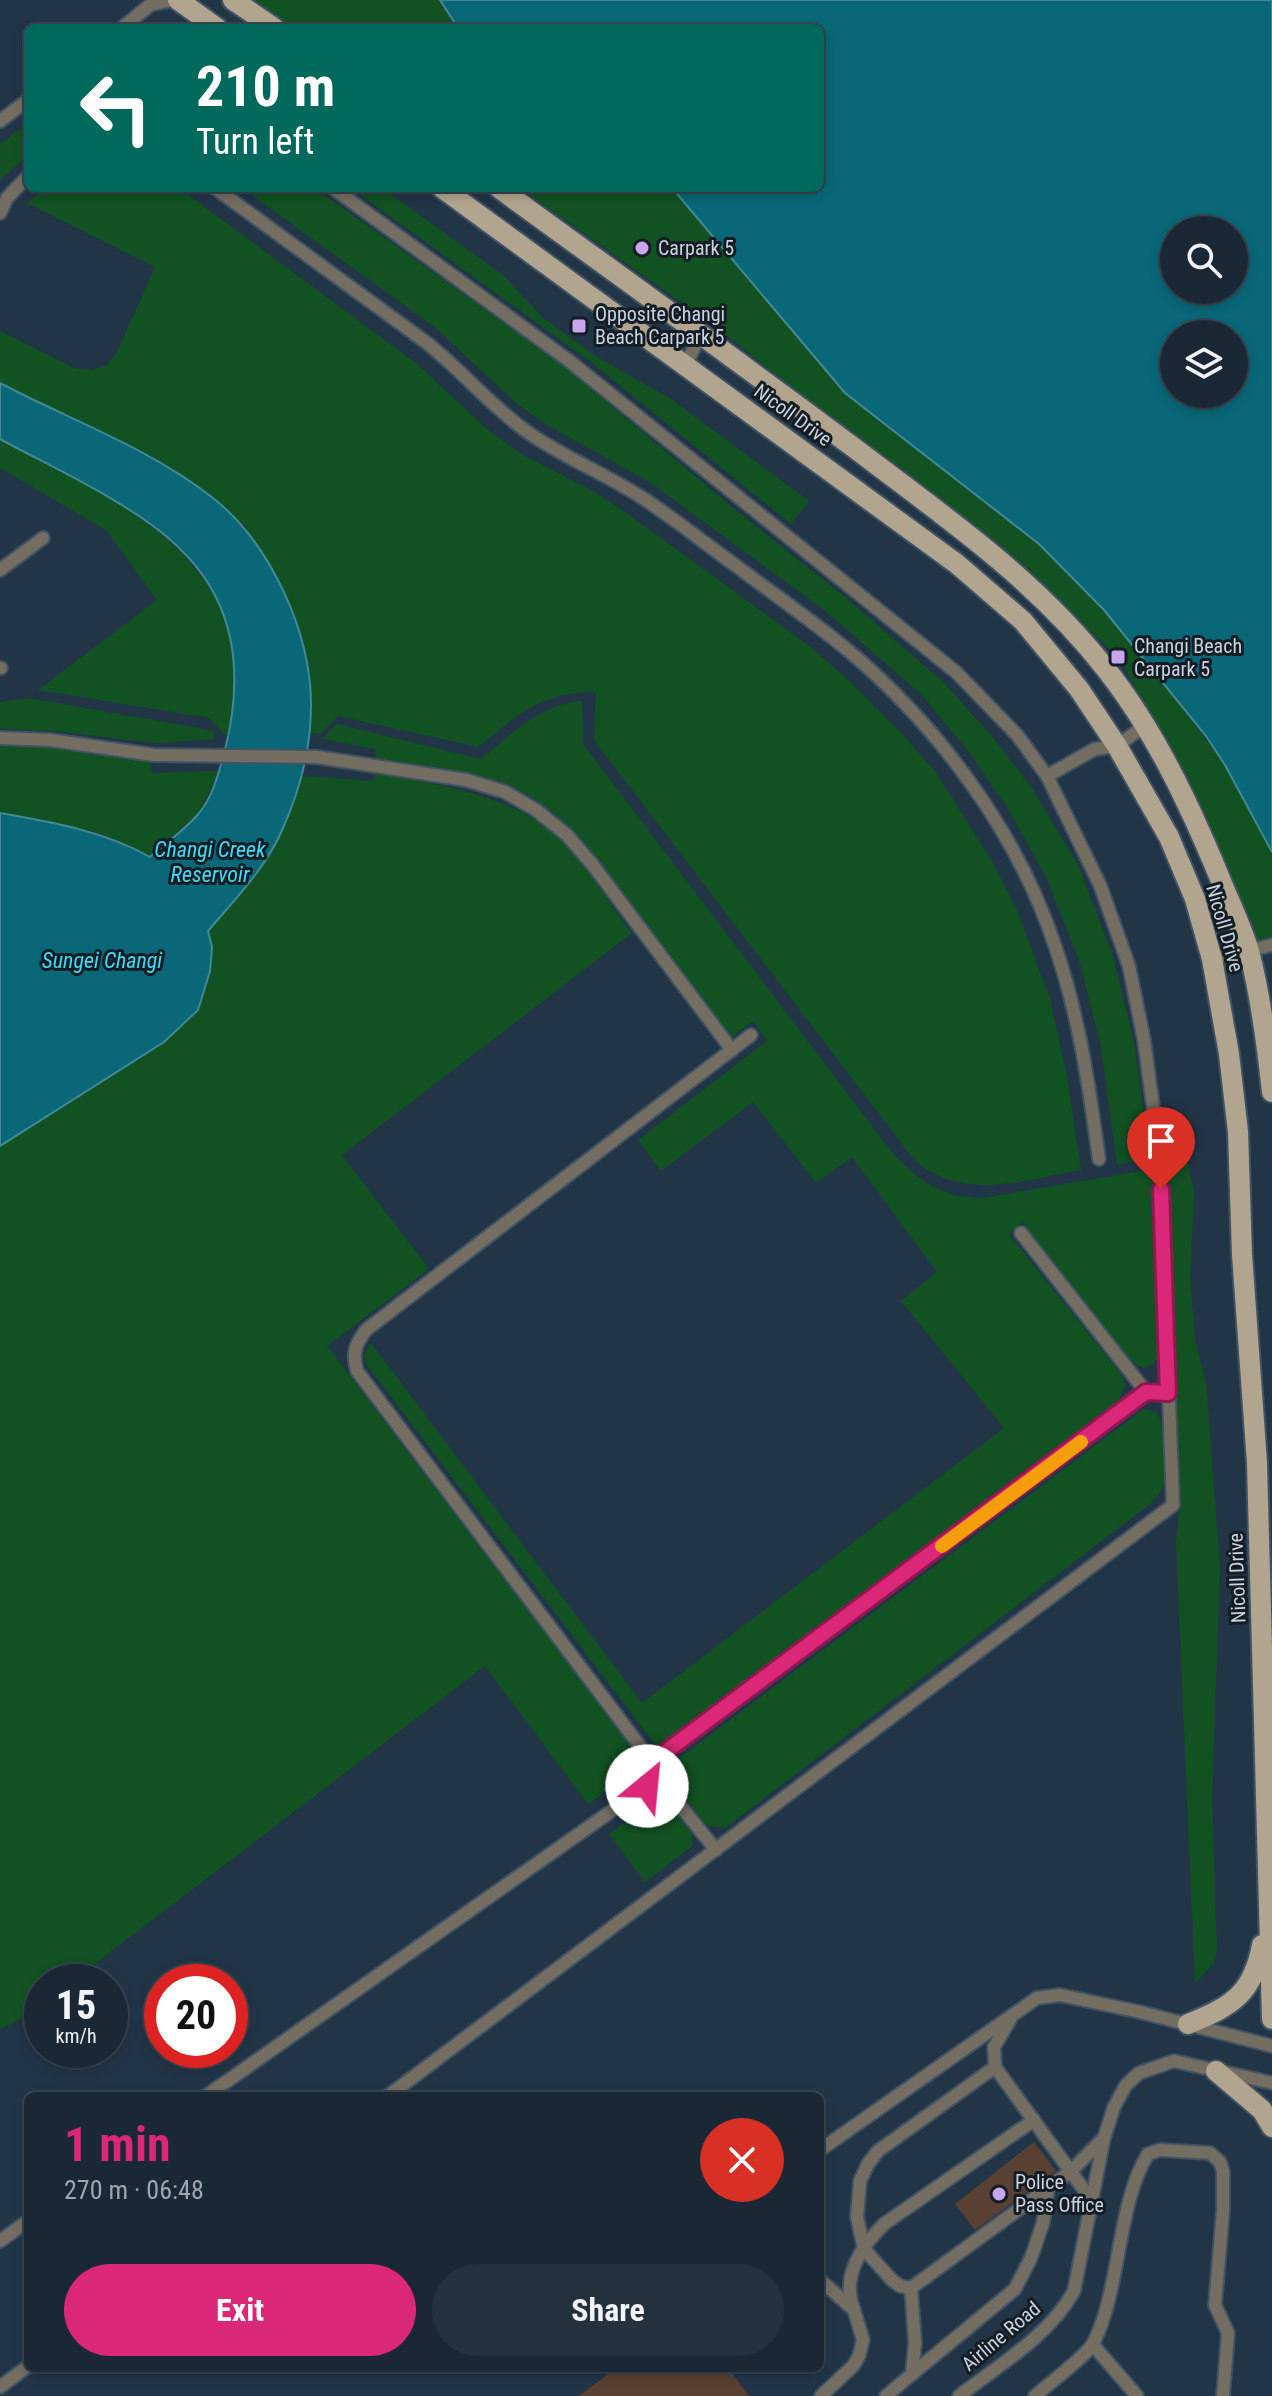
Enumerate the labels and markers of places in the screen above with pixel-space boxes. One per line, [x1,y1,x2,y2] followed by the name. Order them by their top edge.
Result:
[658,236,734,260] place label: Carpark 5
[633,239,651,257] marker: Carpark 5
[595,302,725,349] place label: Opposite Changi Beach Carpark 5
[570,317,588,335] marker: Opposite Changi Beach Carpark 5
[1134,634,1242,681] place label: Changi Beach Carpark 5
[1109,648,1127,666] marker: Changi Beach Carpark 5
[1127,1107,1195,1189] pin
[1015,2170,1104,2217] place label: Police Pass Office
[990,2185,1008,2203] marker: Police Pass Office

